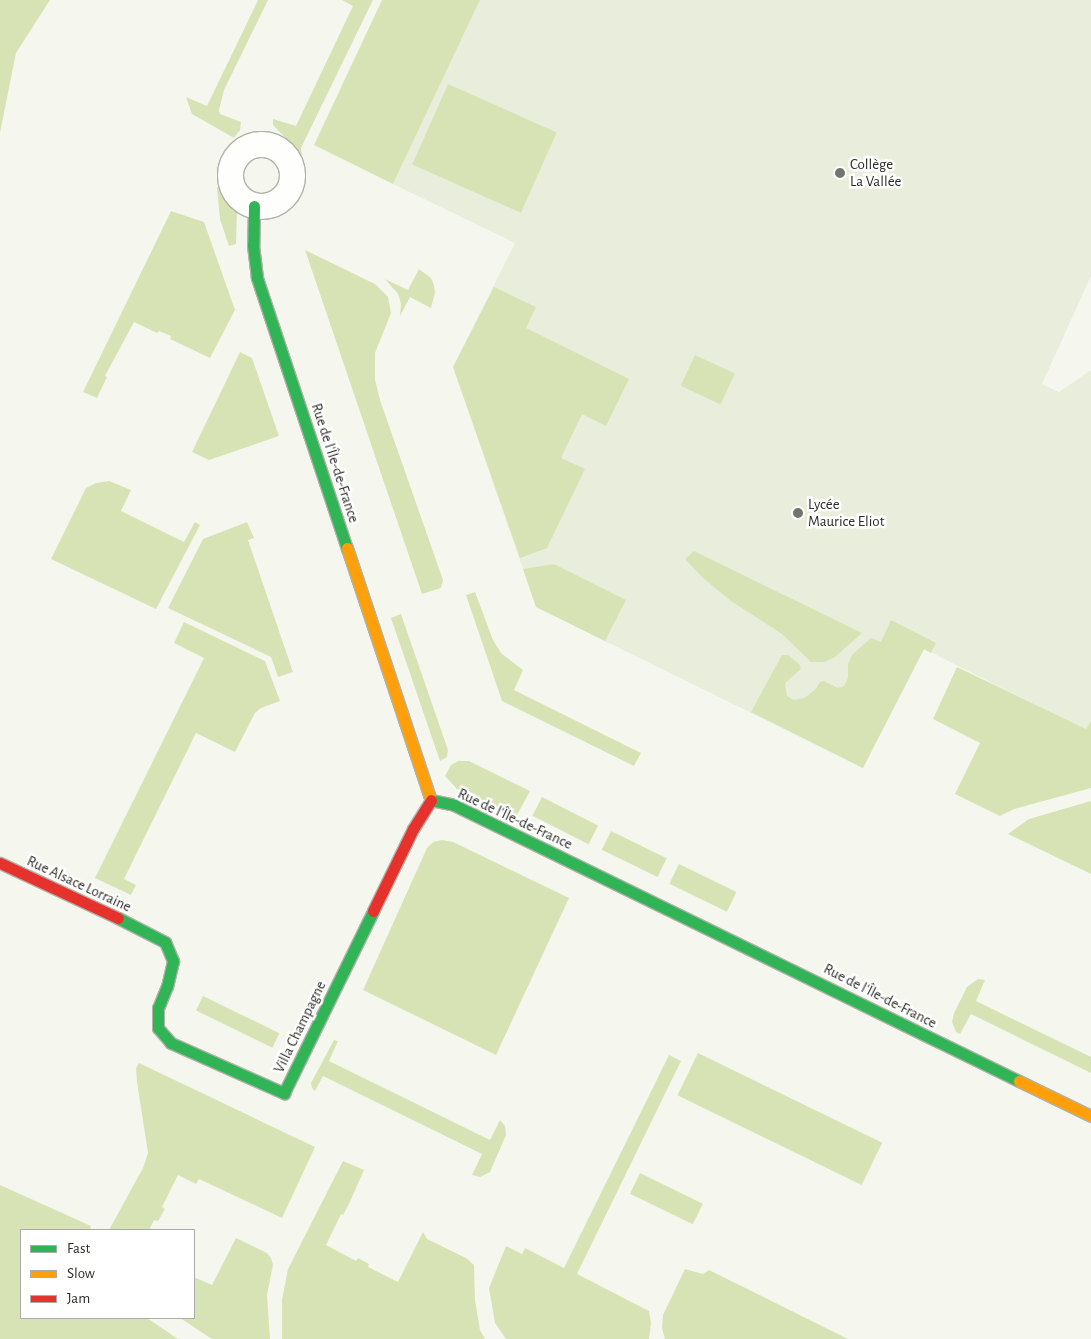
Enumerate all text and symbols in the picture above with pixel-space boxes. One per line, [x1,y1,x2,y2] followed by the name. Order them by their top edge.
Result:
[850,155,901,190] place label: Collège La Vallée
[834,167,846,179] marker: Collège La Vallée
[307,401,363,525] street label: Rue de l'Île-de-France
[808,495,884,530] place label: Lycée Maurice Eliot
[792,507,804,519] marker: Lycée Maurice Eliot
[455,785,575,853] street label: Rue de l'Île-de-France
[24,852,134,916] street label: Rue Alsace Lorraine
[821,960,939,1032] street label: Rue de l'Île-de-France
[270,978,330,1076] street label: Villa Champagne
[20,1229,195,1319] legend
[67,1241,90,1256] text: Fast
[67,1266,95,1281] text: Slow
[67,1291,90,1306] text: Jam

